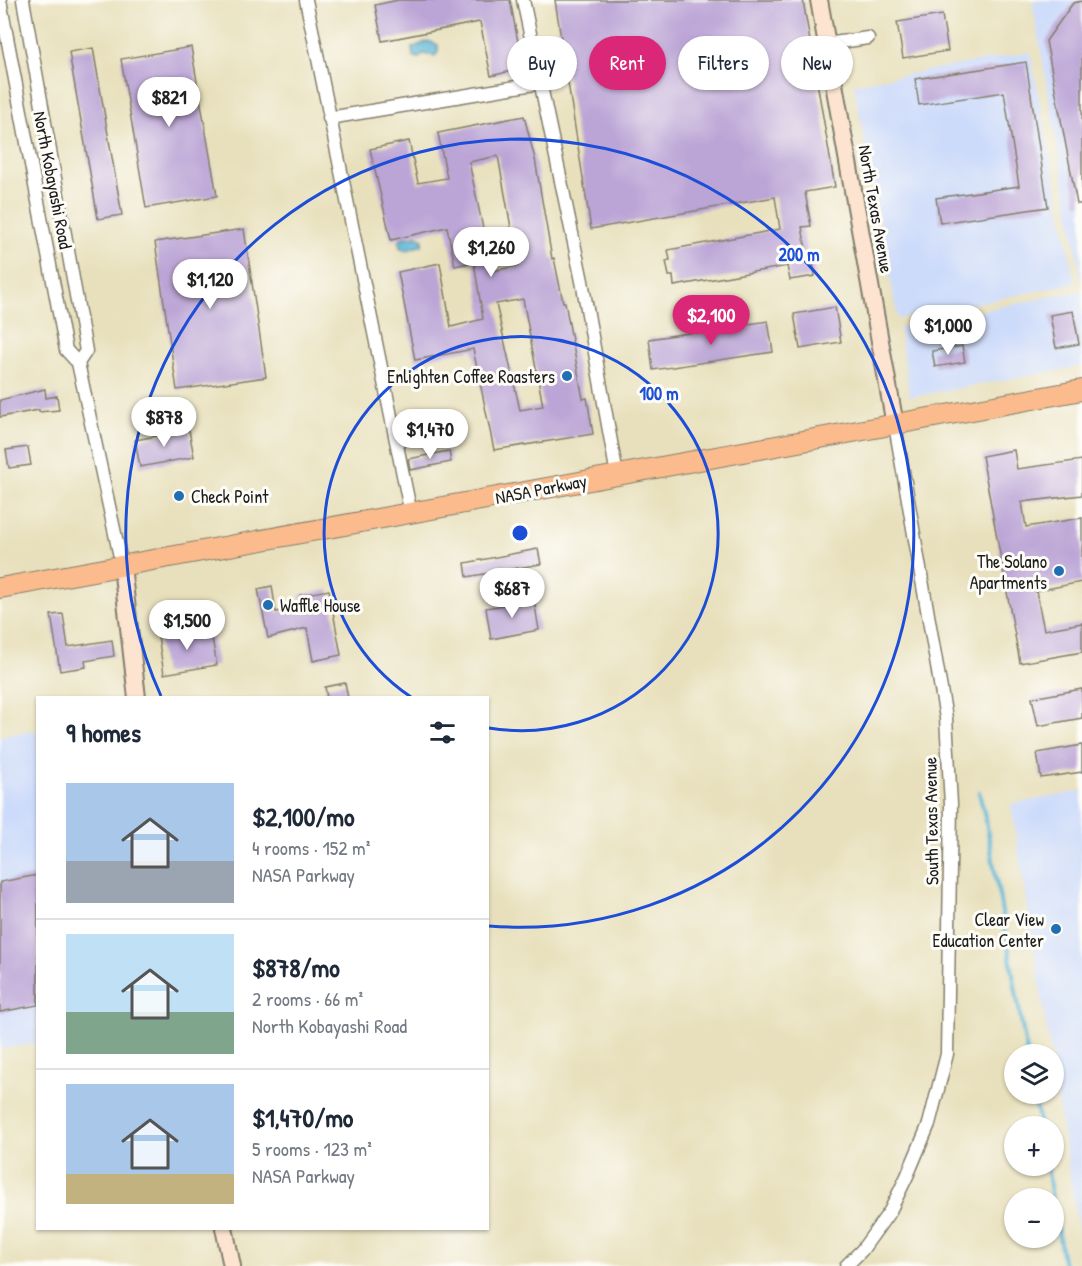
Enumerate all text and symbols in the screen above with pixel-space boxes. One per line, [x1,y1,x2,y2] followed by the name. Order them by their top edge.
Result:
[507,36,577,90] chip: Buy
[589,36,666,90] chip: Rent
[678,36,769,90] chip: Filters
[781,36,853,90] chip: New
[133,77,205,128] pin: $821
[151,83,187,110] text: $821
[27,109,79,251] street label: North Kobayashi Road
[852,143,900,275] street label: North Texas Avenue
[442,227,540,278] pin: $1,260
[467,233,515,260] text: $1,260
[779,242,819,267] text: 200 m
[161,259,259,310] pin: $1,120
[186,265,234,292] text: $1,120
[662,295,760,346] pin: $2,100
[687,301,735,328] text: $2,100
[899,305,997,356] pin: $1,000
[924,311,972,338] text: $1,000
[387,364,555,389] place label: Enlighten Coffee Roasters
[560,369,574,383] marker: Enlighten Coffee Roasters
[639,381,679,406] text: 100 m
[128,397,200,448] pin: $878
[145,403,183,430] text: $878
[381,409,479,460] pin: $1,470
[406,415,454,442] text: $1,470
[493,468,589,510] street label: NASA Parkway
[191,484,269,509] place label: Check Point
[172,489,186,503] marker: Check Point
[510,523,530,543] centre of rings
[970,549,1047,595] place label: The Solano Apartments
[1052,564,1066,578] marker: The Solano Apartments
[476,568,548,619] pin: $687
[494,574,530,601] text: $687
[280,593,361,618] place label: Waffle House
[261,598,275,612] marker: Waffle House
[138,600,236,651] pin: $1,500
[163,606,211,633] text: $1,500
[66,715,141,750] text: 9 homes
[426,716,459,749] icon: filters
[917,757,945,885] street label: South Texas Avenue
[252,799,355,834] text: $2,100/mo
[114,807,186,879] icon: home
[252,834,370,861] text: 4 rooms · 152 m²
[252,861,355,888] text: NASA Parkway
[933,907,1044,953] place label: Clear View Education Center
[1049,922,1063,936] marker: Clear View Education Center
[252,950,340,985] text: $878/mo
[114,958,186,1030] icon: home
[252,985,363,1012] text: 2 rooms · 66 m²
[252,1012,407,1039] text: North Kobayashi Road
[1004,1044,1064,1248] map controls
[1004,1044,1064,1104] button: layers
[252,1100,353,1135] text: $1,470/mo
[114,1108,186,1180] icon: home
[1004,1116,1064,1176] button: +
[252,1135,372,1162] text: 5 rooms · 123 m²
[252,1162,355,1189] text: NASA Parkway
[1004,1188,1064,1248] button: −

